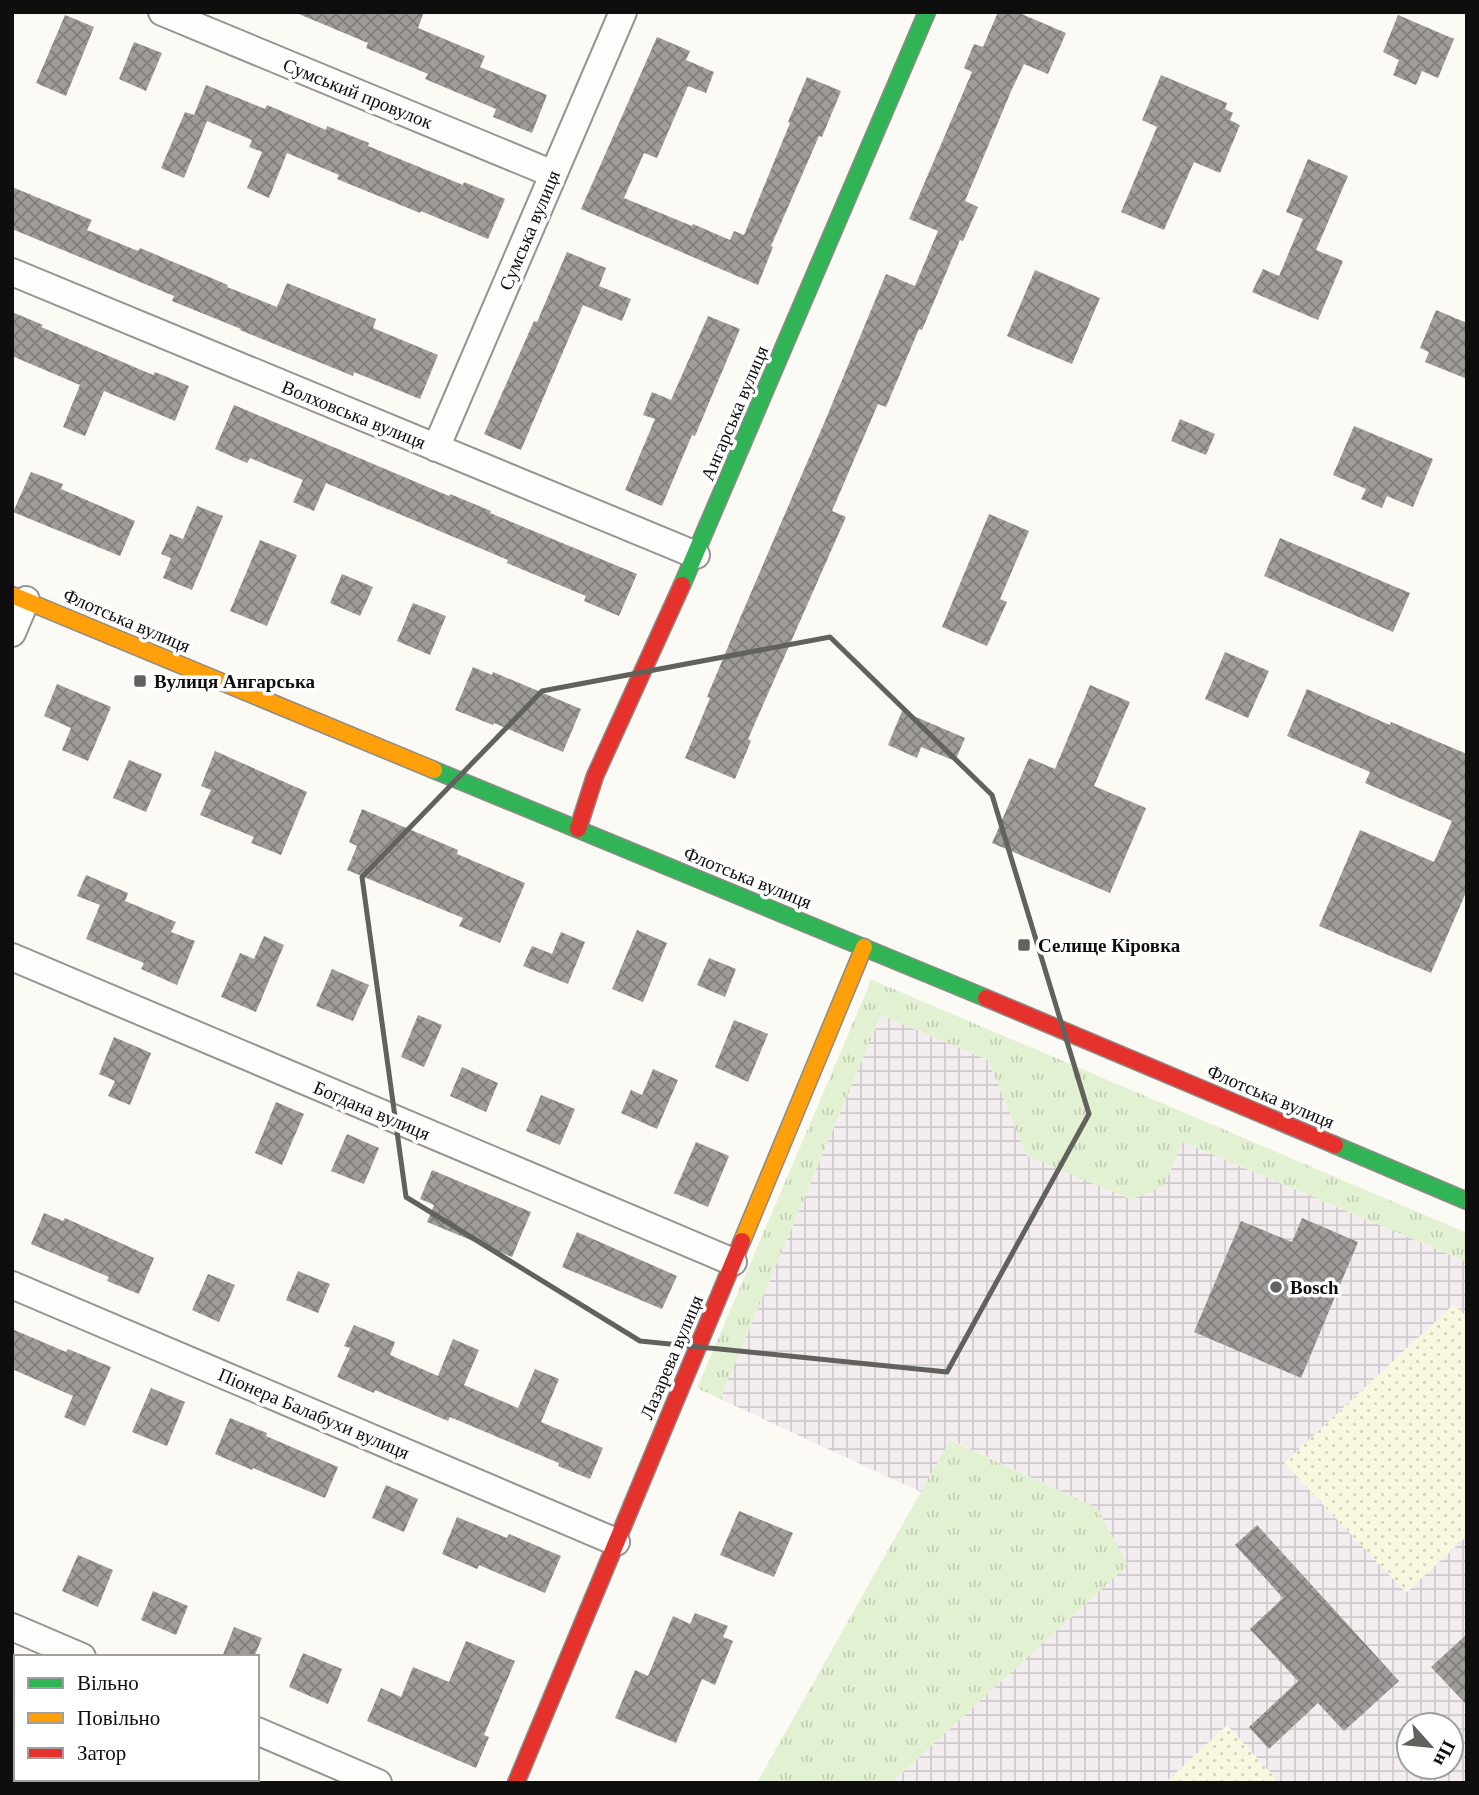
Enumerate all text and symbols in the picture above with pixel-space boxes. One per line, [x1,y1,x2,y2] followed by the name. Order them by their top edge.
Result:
[280,54,436,133] street label: Сумський провулок
[495,167,564,293] street label: Сумська вулиця
[697,342,772,484] street label: Ангарська вулиця
[279,376,429,453] street label: Волховська вулиця
[60,584,194,657] street label: Флотська вулиця
[154,671,316,692] place label: Вулиця Ангарська
[132,673,148,689] marker: Вулиця Ангарська
[681,842,815,913] street label: Флотська вулиця
[1038,935,1181,956] place label: Селище Кіровка
[1016,937,1032,953] marker: Селище Кіровка
[1204,1060,1338,1133] street label: Флотська вулиця
[311,1077,433,1144] street label: Богдана вулиця
[1290,1277,1339,1298] place label: Bosch
[1268,1279,1284,1295] marker: Bosch
[636,1292,707,1422] street label: Лазарева вулиця
[215,1364,413,1463] street label: Піонера Балабухи вулиця
[14,1655,259,1781] legend
[77,1671,139,1695] text: Вільно
[77,1706,160,1730] text: Повільно
[1395,1711,1465,1781] north arrow
[1429,1737,1460,1770] text: Пн
[77,1741,126,1765] text: Затор

